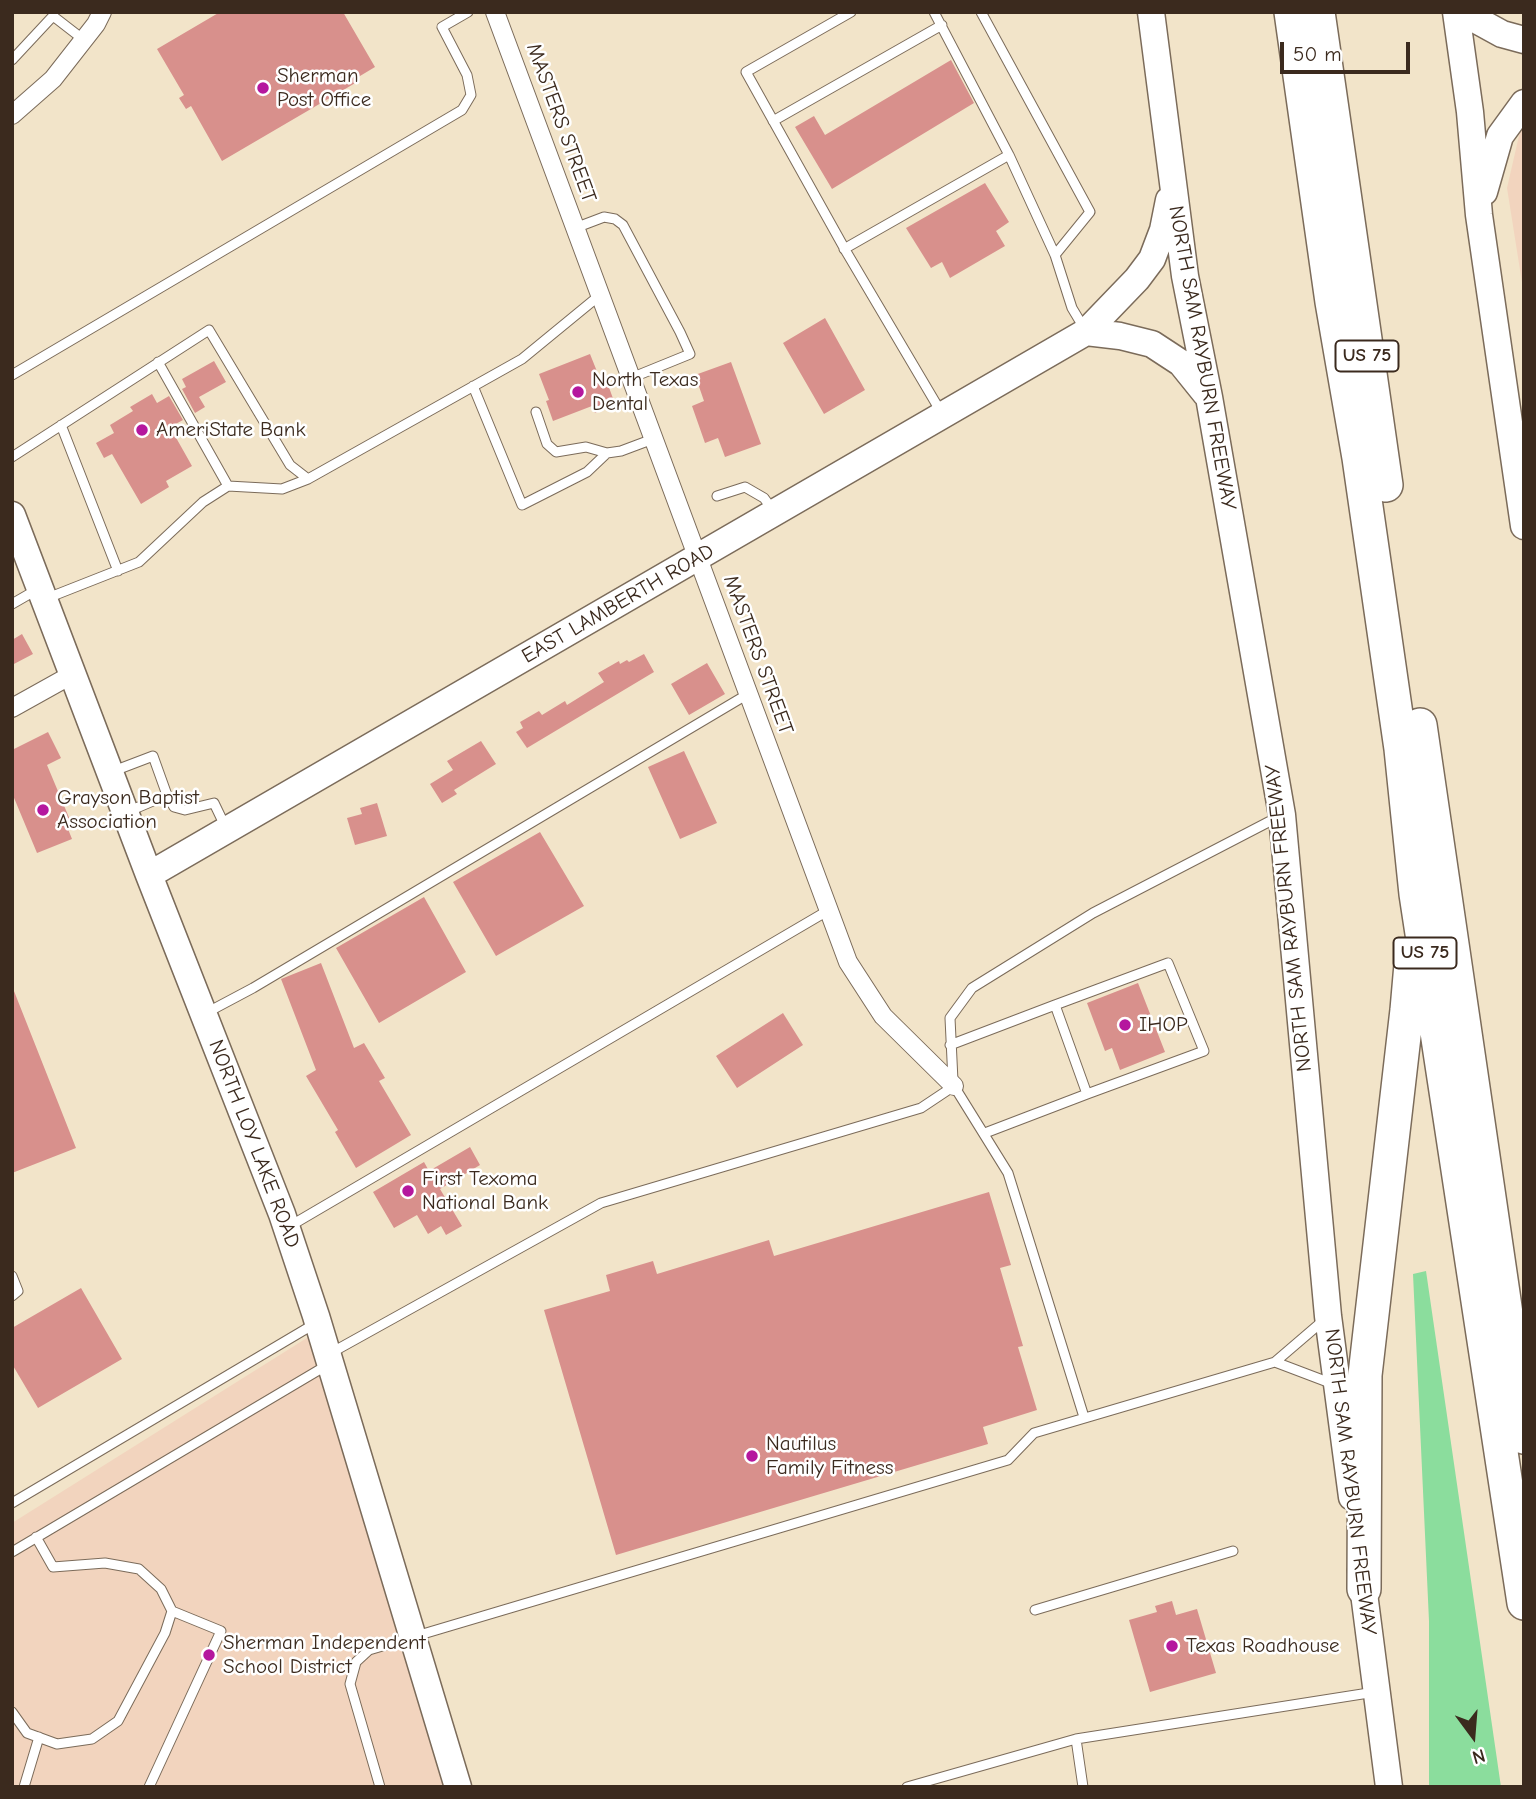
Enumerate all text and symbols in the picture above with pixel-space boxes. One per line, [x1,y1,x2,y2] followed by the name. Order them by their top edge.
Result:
[1284,28,1414,72] scale bar
[521,40,601,206] street label: MASTERS STREET
[1293,42,1342,66] text: 50 m
[277,63,371,113] place label: Sherman Post Office
[255,80,271,96] marker: Sherman Post Office
[1163,204,1241,512] street label: NORTH SAM RAYBURN FREEWAY
[1336,340,1398,372] road number: US 75
[592,367,698,417] place label: North Texas Dental
[570,384,586,400] marker: North Texas Dental
[156,417,306,443] place label: AmeriState Bank
[134,422,150,438] marker: AmeriState Bank
[518,539,718,669] street label: EAST LAMBERTH ROAD
[718,572,798,738] street label: MASTERS STREET
[1260,763,1318,1073] street label: NORTH SAM RAYBURN FREEWAY
[57,785,199,835] place label: Grayson Baptist Association
[35,802,51,818] marker: Grayson Baptist Association
[1394,937,1456,968] road number: US 75
[1139,1012,1188,1038] place label: IHOP
[1117,1017,1133,1033] marker: IHOP
[203,1036,305,1252] street label: NORTH LOY LAKE ROAD
[422,1166,548,1216] place label: First Texoma National Bank
[400,1183,416,1199] marker: First Texoma National Bank
[1319,1327,1381,1637] street label: NORTH SAM RAYBURN FREEWAY
[766,1431,893,1481] place label: Nautilus Family Fitness
[744,1448,760,1464] marker: Nautilus Family Fitness
[223,1630,426,1680] place label: Sherman Independent School District
[1186,1633,1340,1659] place label: Texas Roadhouse
[1164,1638,1180,1654] marker: Texas Roadhouse
[201,1647,217,1663] marker: Sherman Independent School District
[1438,1701,1508,1771] north arrow
[1470,1744,1488,1768] text: N

